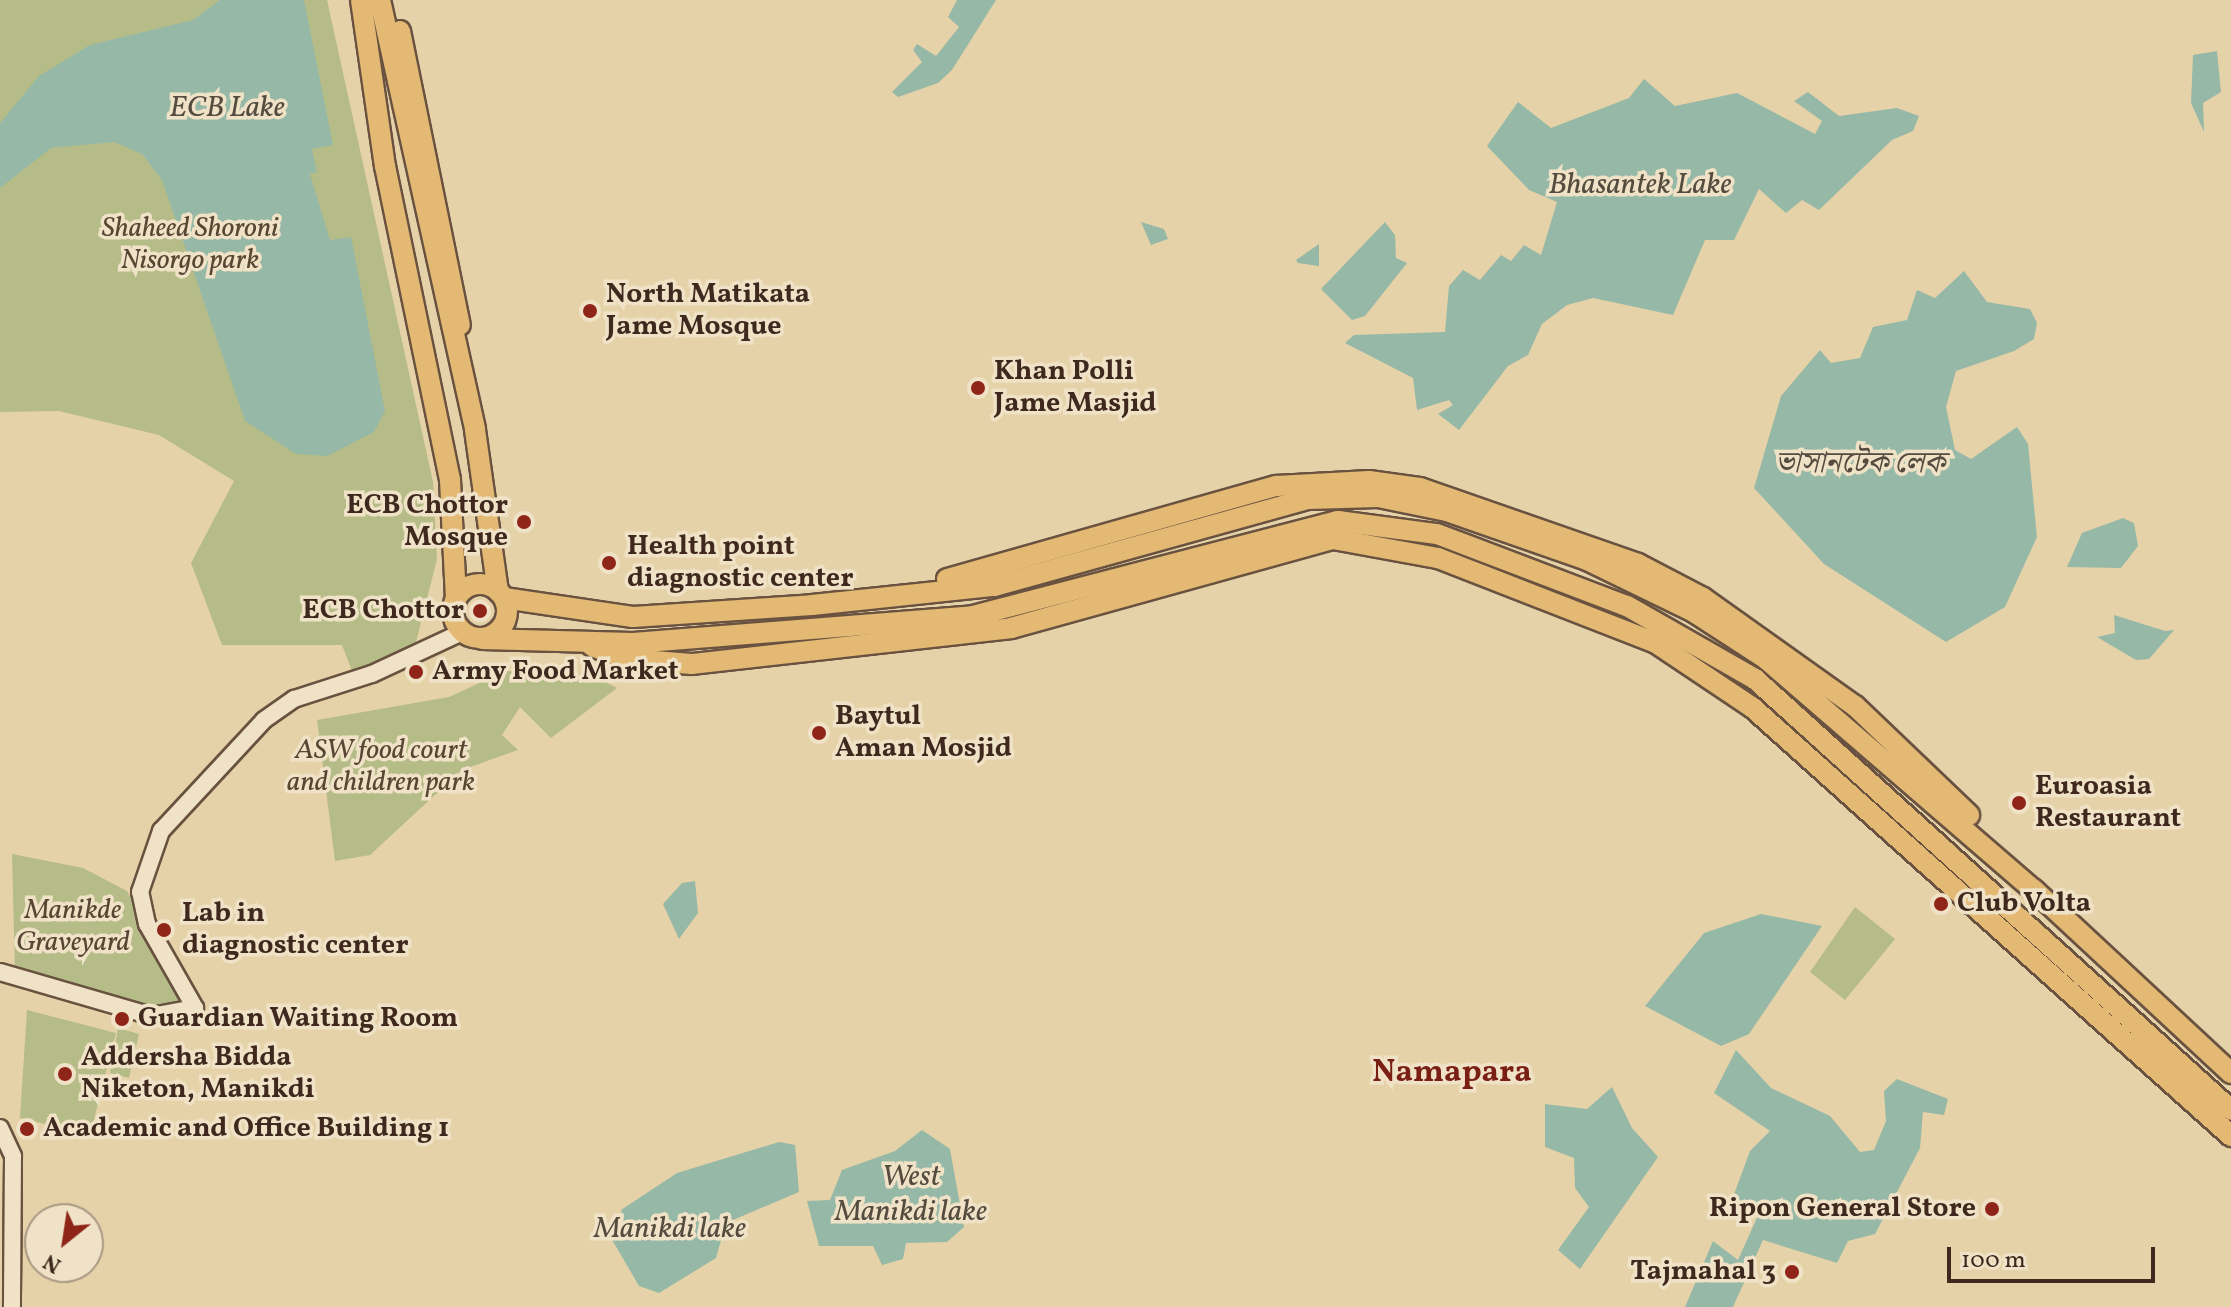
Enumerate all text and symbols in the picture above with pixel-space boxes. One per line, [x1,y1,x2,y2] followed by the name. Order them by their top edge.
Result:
[169,90,285,126] water label: ECB Lake
[1549,167,1731,203] water label: Bhasantek Lake
[102,212,278,278] park label: Shaheed Shoroni Nisorgo park
[606,278,810,344] place label: North Matikata Jame Mosque
[581,302,599,320] marker: North Matikata Jame Mosque
[994,355,1156,421] place label: Khan Polli Jame Masjid
[969,379,987,397] marker: Khan Polli Jame Masjid
[1775,446,1945,482] water label: ভাসানটেক লেক
[346,489,508,555] place label: ECB Chottor Mosque
[515,513,533,531] marker: ECB Chottor Mosque
[627,530,853,596] place label: Health point diagnostic center
[598,552,620,574] marker: Health point diagnostic center
[302,594,464,628] place label: ECB Chottor
[471,602,489,620] marker: ECB Chottor
[432,655,679,689] place label: Army Food Market
[407,663,425,681] marker: Army Food Market
[835,700,1012,766] place label: Baytul Aman Mosjid
[810,724,828,742] marker: Baytul Aman Mosjid
[287,734,475,800] park label: ASW food court and children park
[2035,770,2181,836] place label: Euroasia Restaurant
[2010,794,2028,812] marker: Euroasia Restaurant
[1957,887,2092,921] place label: Club Volta
[16,894,130,960] park label: Manikde Graveyard
[1932,895,1950,913] marker: Club Volta
[182,897,408,963] place label: Lab in diagnostic center
[153,919,175,941] marker: Lab in diagnostic center
[138,1002,459,1036] place label: Guardian Waiting Room
[113,1010,131,1028] marker: Guardian Waiting Room
[81,1041,315,1107] place label: Addersha Bidda Niketon, Manikdi
[1372,1054,1532,1092] district label: Namapara
[56,1065,74,1083] marker: Addersha Bidda Niketon, Manikdi
[43,1112,449,1146] place label: Academic and Office Building 1
[18,1120,36,1138] marker: Academic and Office Building 1
[835,1159,987,1230] water label: West Manikdi lake
[1709,1192,1976,1226] place label: Ripon General Store
[1983,1200,2001,1218] marker: Ripon General Store
[24,1203,104,1283] north arrow
[594,1211,746,1247] water label: Manikdi lake
[1951,1231,2159,1281] scale bar
[1961,1244,2026,1278] text: 100 m
[38,1245,67,1280] text: N
[1630,1255,1776,1289] place label: Tajmahal 3
[1783,1263,1801,1281] marker: Tajmahal 3

